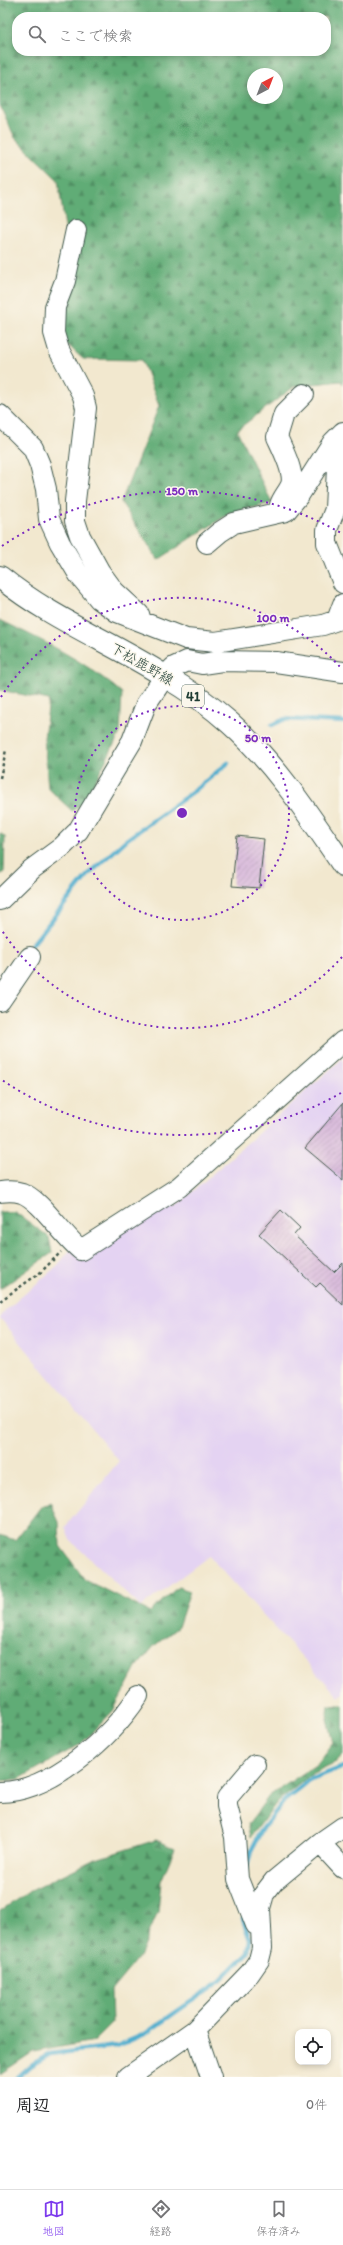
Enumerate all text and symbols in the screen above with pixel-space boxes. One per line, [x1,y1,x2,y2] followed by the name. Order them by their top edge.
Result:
[12,12,331,56] search box
[26,23,48,45] icon: search
[58,27,133,45] text: ここで検索
[247,68,283,104] north arrow
[166,484,199,498] text: 150 m
[256,611,290,625] text: 100 m
[107,639,177,689] street label: 下松鹿野線
[182,685,204,707] road number: 41
[245,731,272,745] text: 50 m
[175,806,189,820] centre of rings
[295,2029,331,2065] map controls
[295,2029,331,2065] button: locate
[16,2095,50,2115] text: 周辺
[306,2097,327,2112] text: 0件
[43,2198,65,2238] tab: 地図
[150,2198,172,2238] tab: 経路
[257,2198,301,2238] tab: 保存済み

